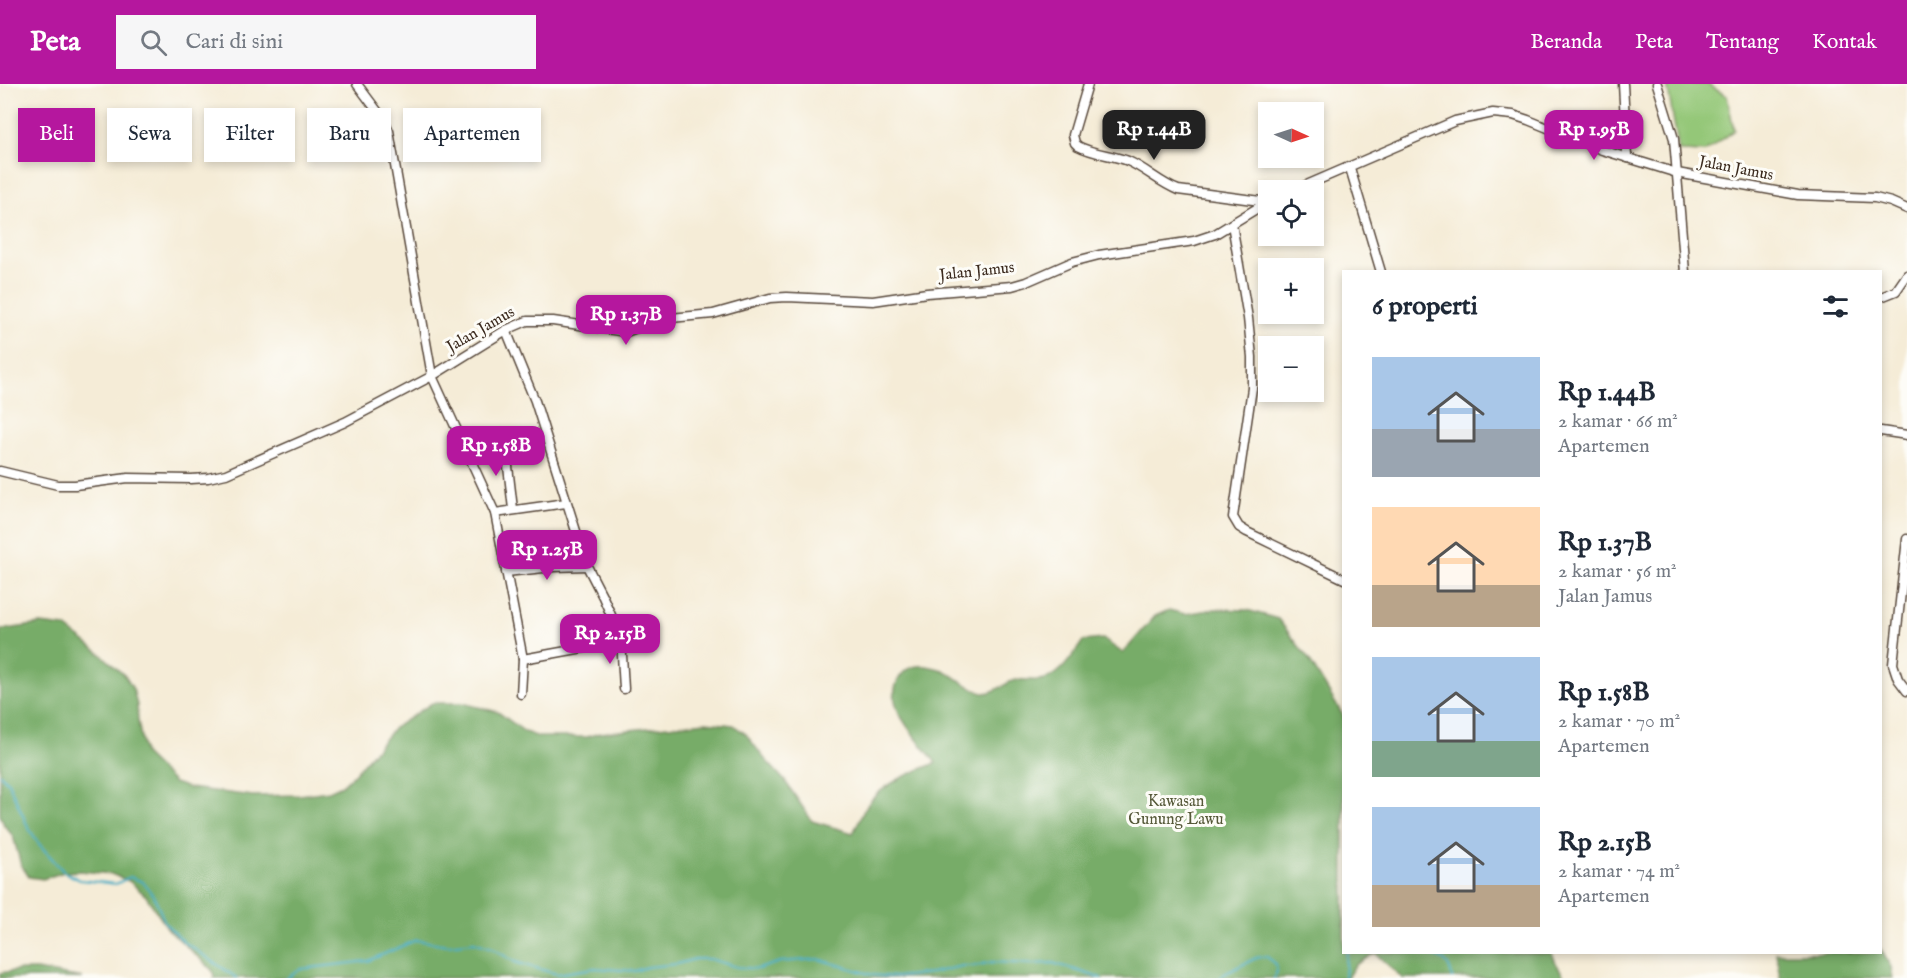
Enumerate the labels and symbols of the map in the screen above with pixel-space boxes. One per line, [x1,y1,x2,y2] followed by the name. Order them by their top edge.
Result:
[1258,102,1324,168] north arrow
[1092,110,1216,161] pin: Rp 1.44B
[1532,110,1656,161] pin: Rp 1.95B
[1695,152,1775,186] street label: Jalan Jamus
[936,258,1016,286] street label: Jalan Jamus
[564,295,688,346] pin: Rp 1.37B
[442,302,519,359] street label: Jalan Jamus
[434,426,558,477] pin: Rp 1.58B
[485,530,609,581] pin: Rp 1.25B
[548,614,672,665] pin: Rp 2.15B
[1128,792,1224,830] park label: Kawasan Gunung Lawu

